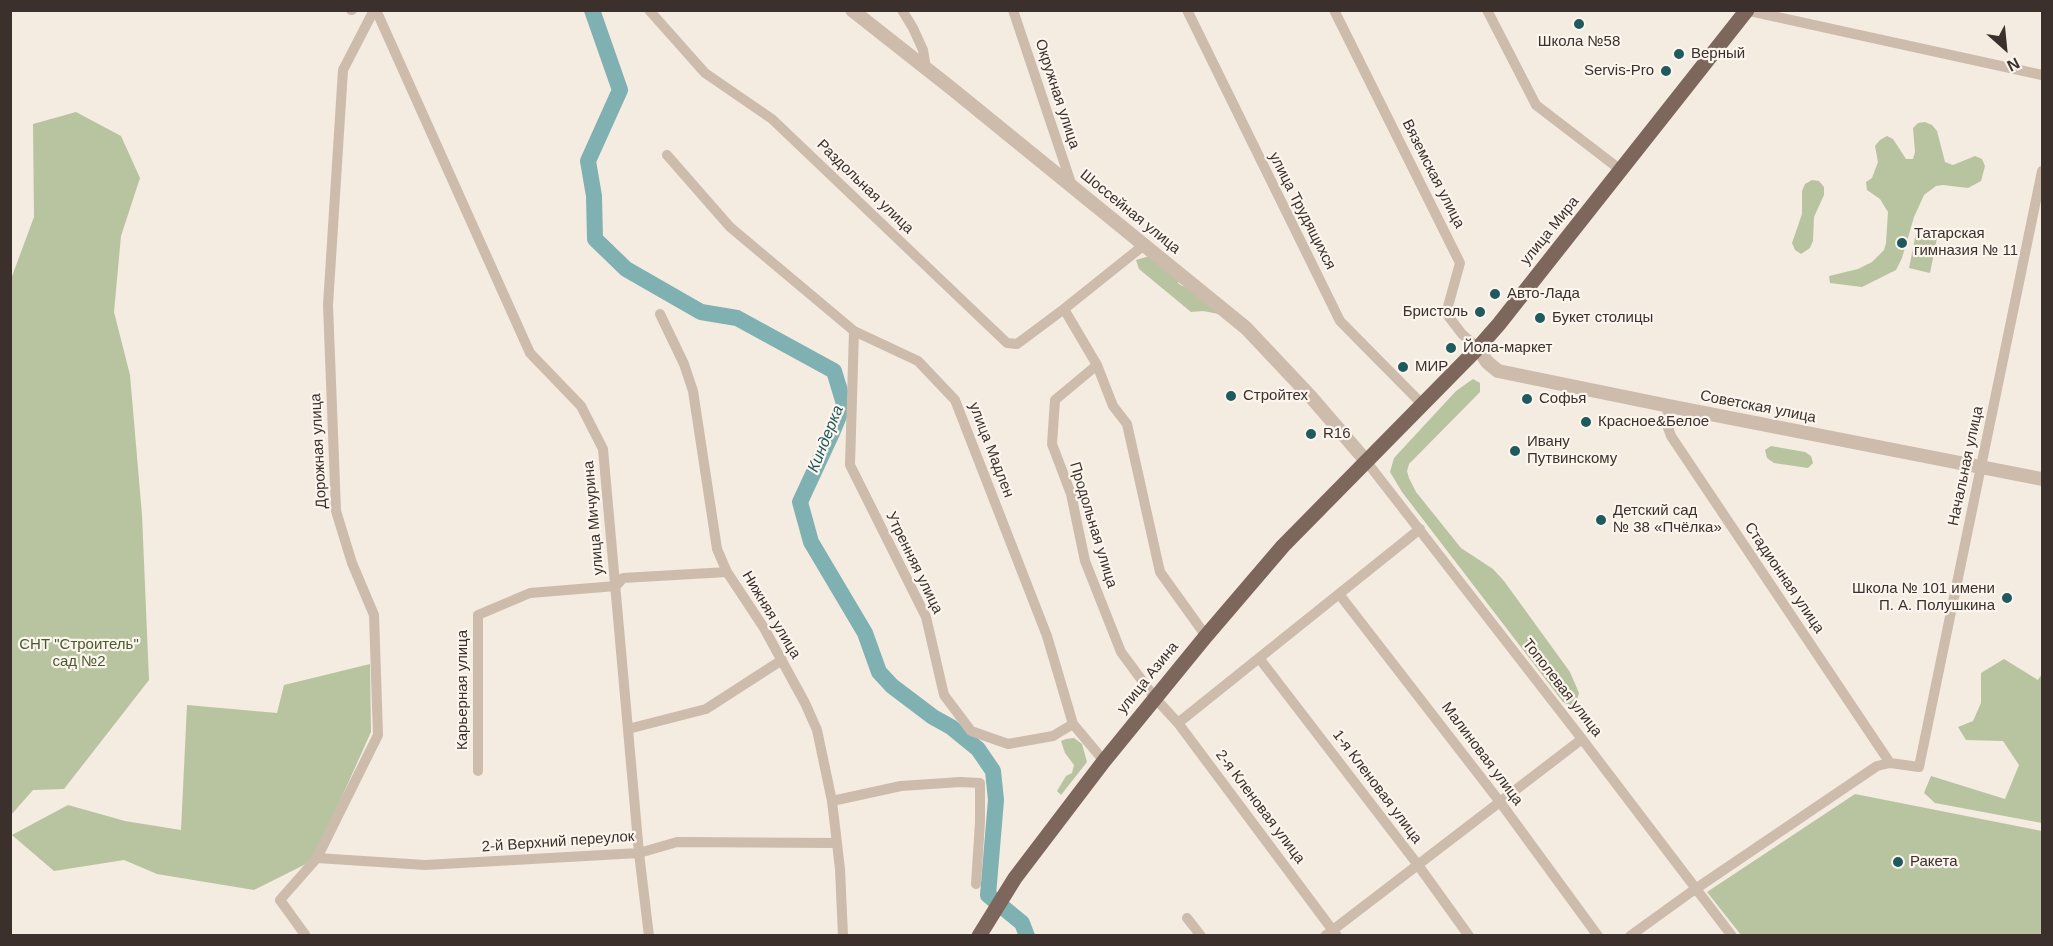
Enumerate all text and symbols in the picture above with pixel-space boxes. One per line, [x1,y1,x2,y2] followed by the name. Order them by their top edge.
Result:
[1572,17,1586,31] marker: Школа №58
[1975,18,2035,78] north arrow
[1538,33,1620,51] place label: Школа №58
[1031,37,1083,151] street label: Окружная улица
[1691,45,1745,63] place label: Верный
[1672,47,1686,61] marker: Верный
[2004,54,2022,75] text: N
[1584,62,1654,80] place label: Servis-Pro
[1659,64,1673,78] marker: Servis-Pro
[1398,117,1468,231] street label: Вяземская улица
[813,136,917,238] street label: Раздольная улица
[1265,149,1339,273] street label: улица Трудящихся
[1076,166,1184,258] street label: Шоссейная улица
[1517,193,1583,269] street label: улица Мира
[1914,225,2018,260] place label: Татарская гимназия № 11
[1895,236,1909,250] marker: Татарская гимназия № 11
[1507,285,1580,303] place label: Авто-Лада
[1488,287,1502,301] marker: Авто-Лада
[1403,303,1468,321] place label: Бристоль
[1473,305,1487,319] marker: Бристоль
[1552,309,1653,327] place label: Букет столицы
[1533,311,1547,325] marker: Букет столицы
[1463,339,1552,357] place label: Йола-маркет
[1444,341,1458,355] marker: Йола-маркет
[1415,358,1448,376] place label: МИР
[1396,360,1410,374] marker: МИР
[1243,387,1308,405] place label: Стройтех
[1698,387,1818,427] street label: Советская улица
[1224,389,1238,403] marker: Стройтех
[1539,390,1586,408] place label: Софья
[1520,392,1534,406] marker: Софья
[307,393,331,509] street label: Дорожная улица
[965,400,1017,500] street label: улица Мадлен
[804,403,848,475] water label: Киндерка
[1945,405,1987,527] street label: Начальная улица
[1598,413,1709,431] place label: Красное&Белое
[1579,415,1593,429] marker: Красное&Белое
[1323,425,1351,443] place label: R16
[1304,427,1318,441] marker: R16
[1527,433,1617,468] place label: Ивану Путвинскому
[1508,444,1522,458] marker: Ивану Путвинскому
[580,460,608,576] street label: улица Мичурина
[1065,460,1121,590] street label: Продольная улица
[1613,502,1722,537] place label: Детский сад № 38 «Пчёлка»
[882,509,946,617] street label: Утренняя улица
[1594,513,1608,527] marker: Детский сад № 38 «Пчёлка»
[1740,519,1828,637] street label: Стадионная улица
[738,568,804,662] street label: Нижняя улица
[1852,580,1995,615] place label: Школа № 101 имени П. А. Полушкина
[2000,591,2014,605] marker: Школа № 101 имени П. А. Полушкина
[454,630,472,750] street label: Карьерная улица
[1518,635,1606,741] street label: Тополевая улица
[19,636,139,671] park label: СНТ "Строитель" сад №2
[1114,638,1182,718] street label: улица Азина
[1437,699,1527,809] street label: Малиновая улица
[1328,727,1426,847] street label: 1-я Кленовая улица
[1211,747,1309,867] street label: 2-я Кленовая улица
[481,828,635,856] street label: 2-й Верхний переулок
[1910,853,1957,871] place label: Ракета
[1891,855,1905,869] marker: Ракета

